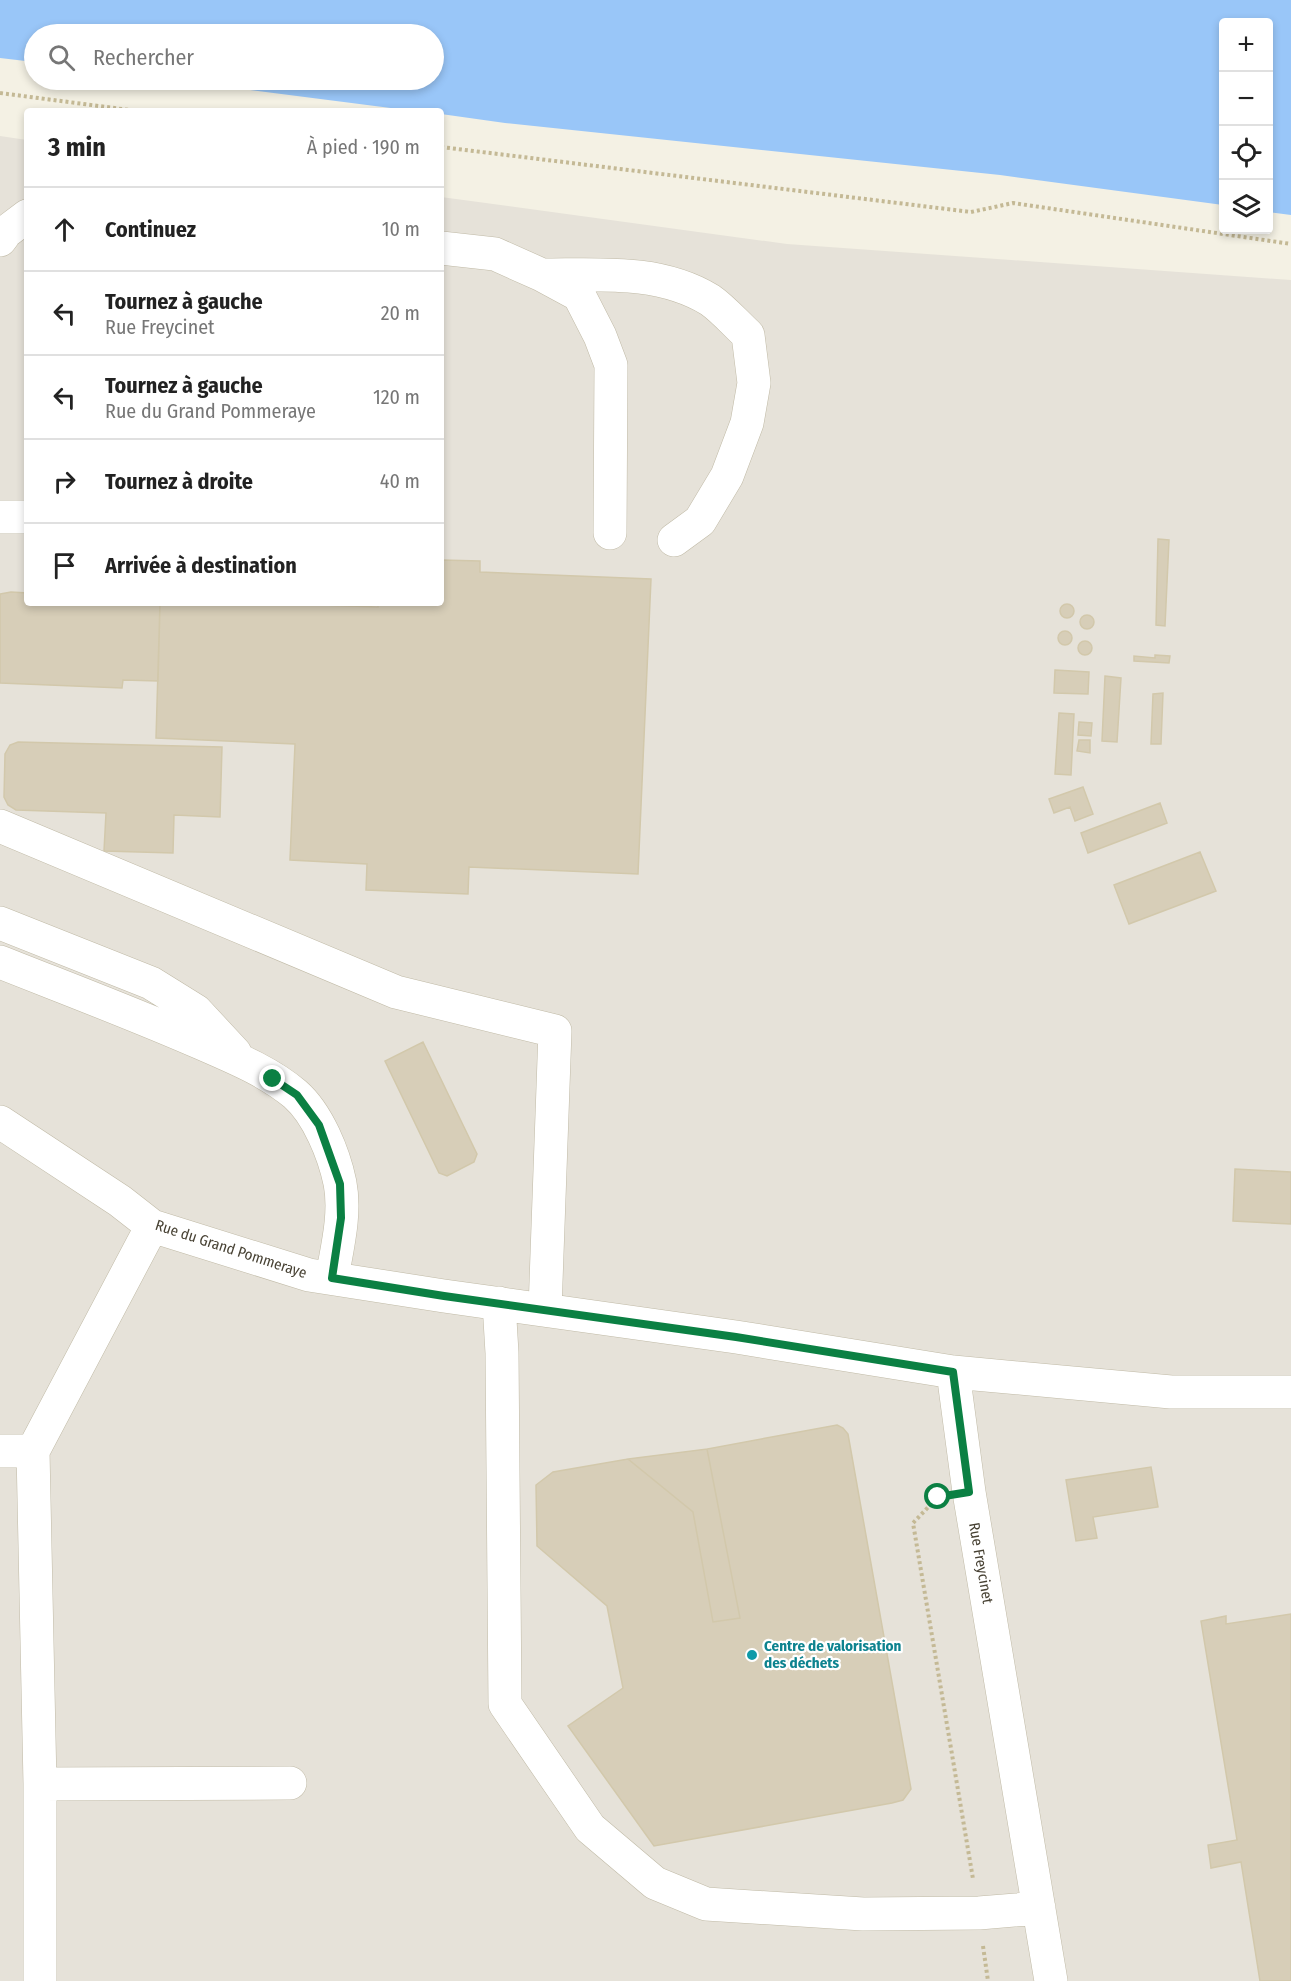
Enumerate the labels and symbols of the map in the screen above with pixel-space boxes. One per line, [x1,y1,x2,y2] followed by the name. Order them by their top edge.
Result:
[259,1065,285,1091] route end
[153,1216,309,1282] street label: Rue du Grand Pommeraye
[924,1483,950,1509] route start
[965,1521,997,1605] street label: Rue Freycinet
[764,1637,902,1672] place label: Centre de valorisation des déchets
[745,1648,759,1662] marker: Centre de valorisation des déchets

